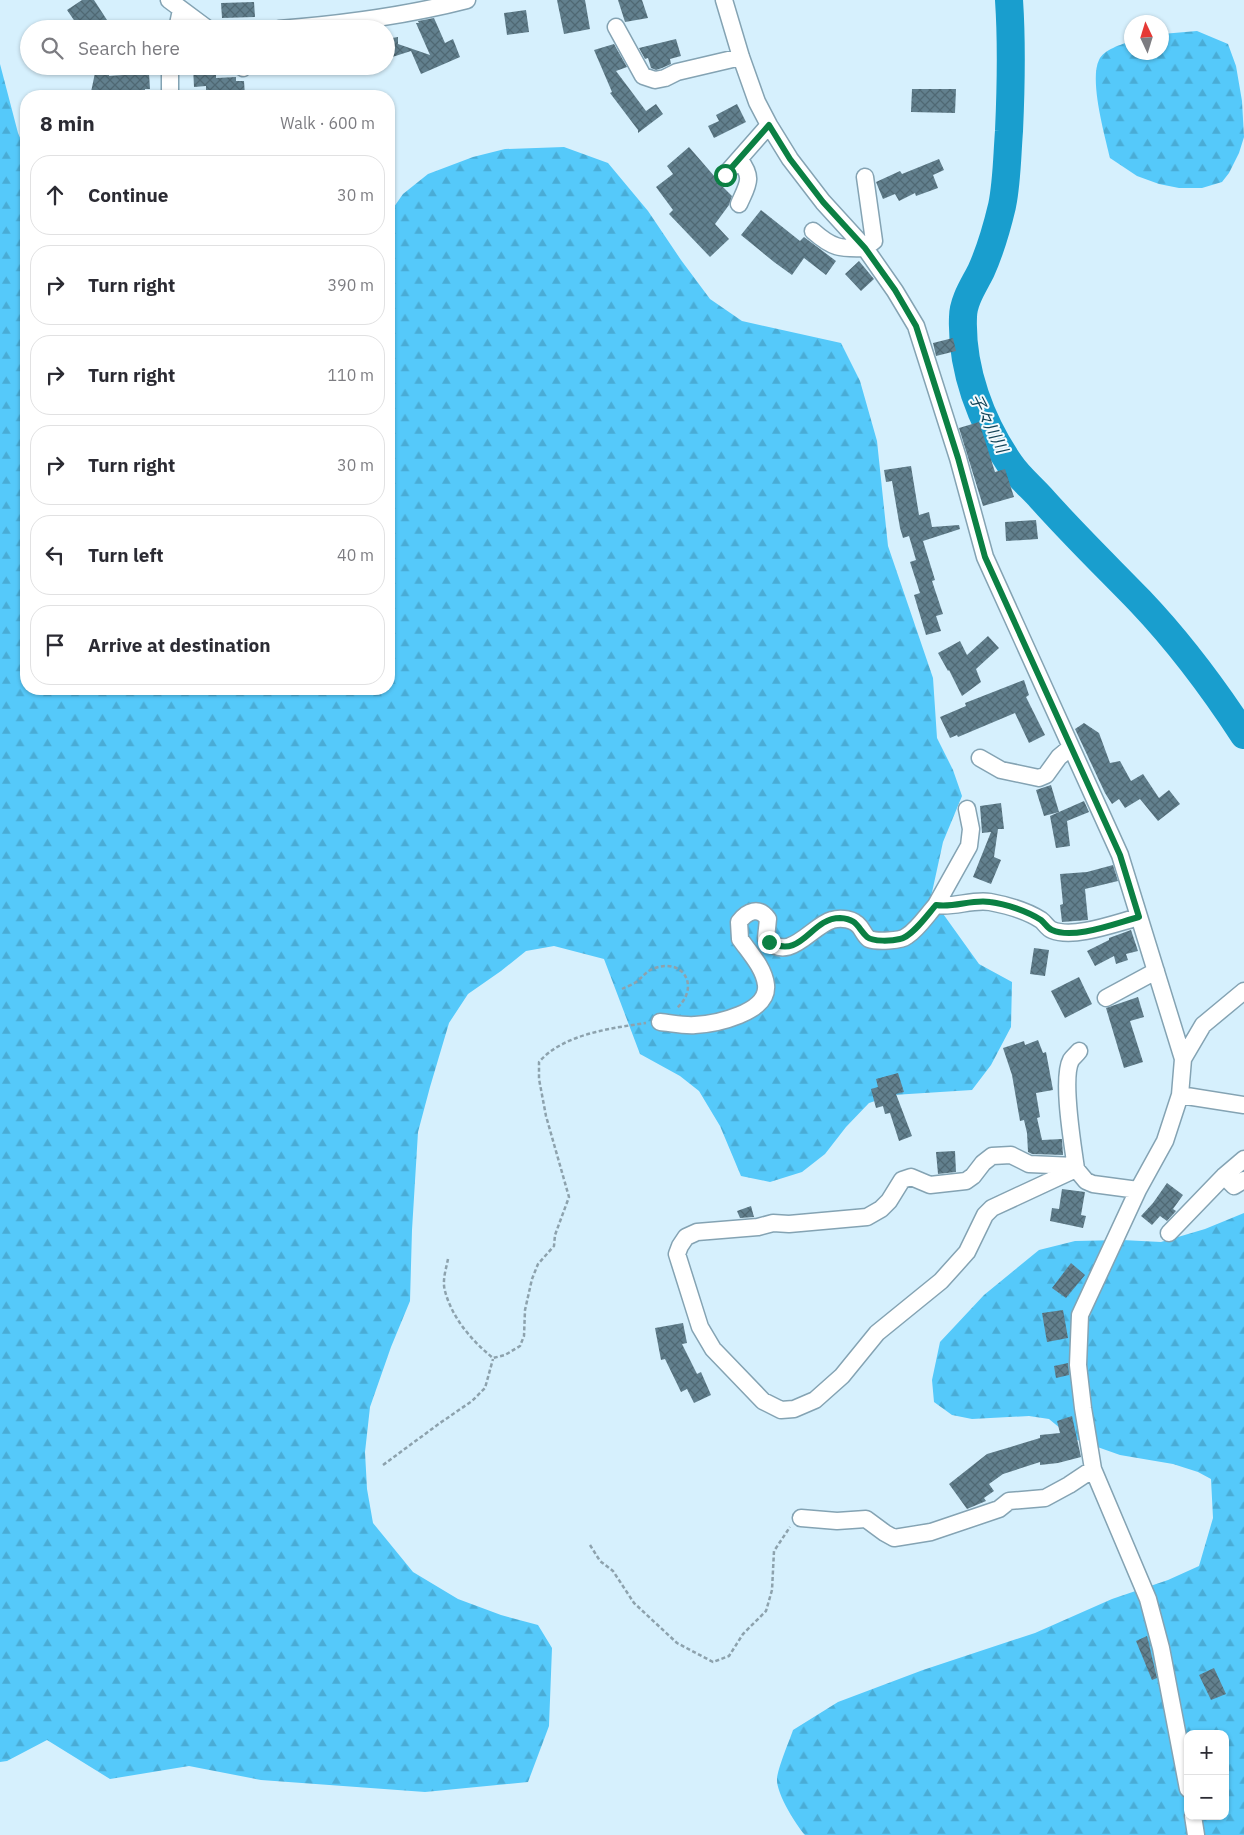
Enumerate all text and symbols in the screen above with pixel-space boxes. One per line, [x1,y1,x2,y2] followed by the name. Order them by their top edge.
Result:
[1124,15,1169,60] north arrow
[20,20,395,75] search box
[38,34,66,62] icon: search
[78,36,180,60] text: Search here
[40,109,95,137] text: 8 min
[280,113,375,133] text: Walk · 600 m
[714,164,737,187] route start
[41,181,69,209] icon: ahead
[88,183,168,207] text: Continue
[337,185,374,205] text: 30 m
[41,271,69,299] icon: right
[88,273,175,297] text: Turn right
[327,275,374,295] text: 390 m
[41,361,69,389] icon: right
[88,363,175,387] text: Turn right
[327,365,374,385] text: 110 m
[966,390,1013,458] water label: 子々川川
[41,451,69,479] icon: right
[88,453,175,477] text: Turn right
[337,455,374,475] text: 30 m
[41,541,69,569] icon: left
[88,543,164,567] text: Turn left
[337,545,374,565] text: 40 m
[41,631,69,659] icon: arrive
[88,633,271,657] text: Arrive at destination
[758,931,781,954] route end
[1184,1730,1229,1820] map controls
[1184,1730,1229,1775] button: +
[1184,1775,1229,1820] button: −

